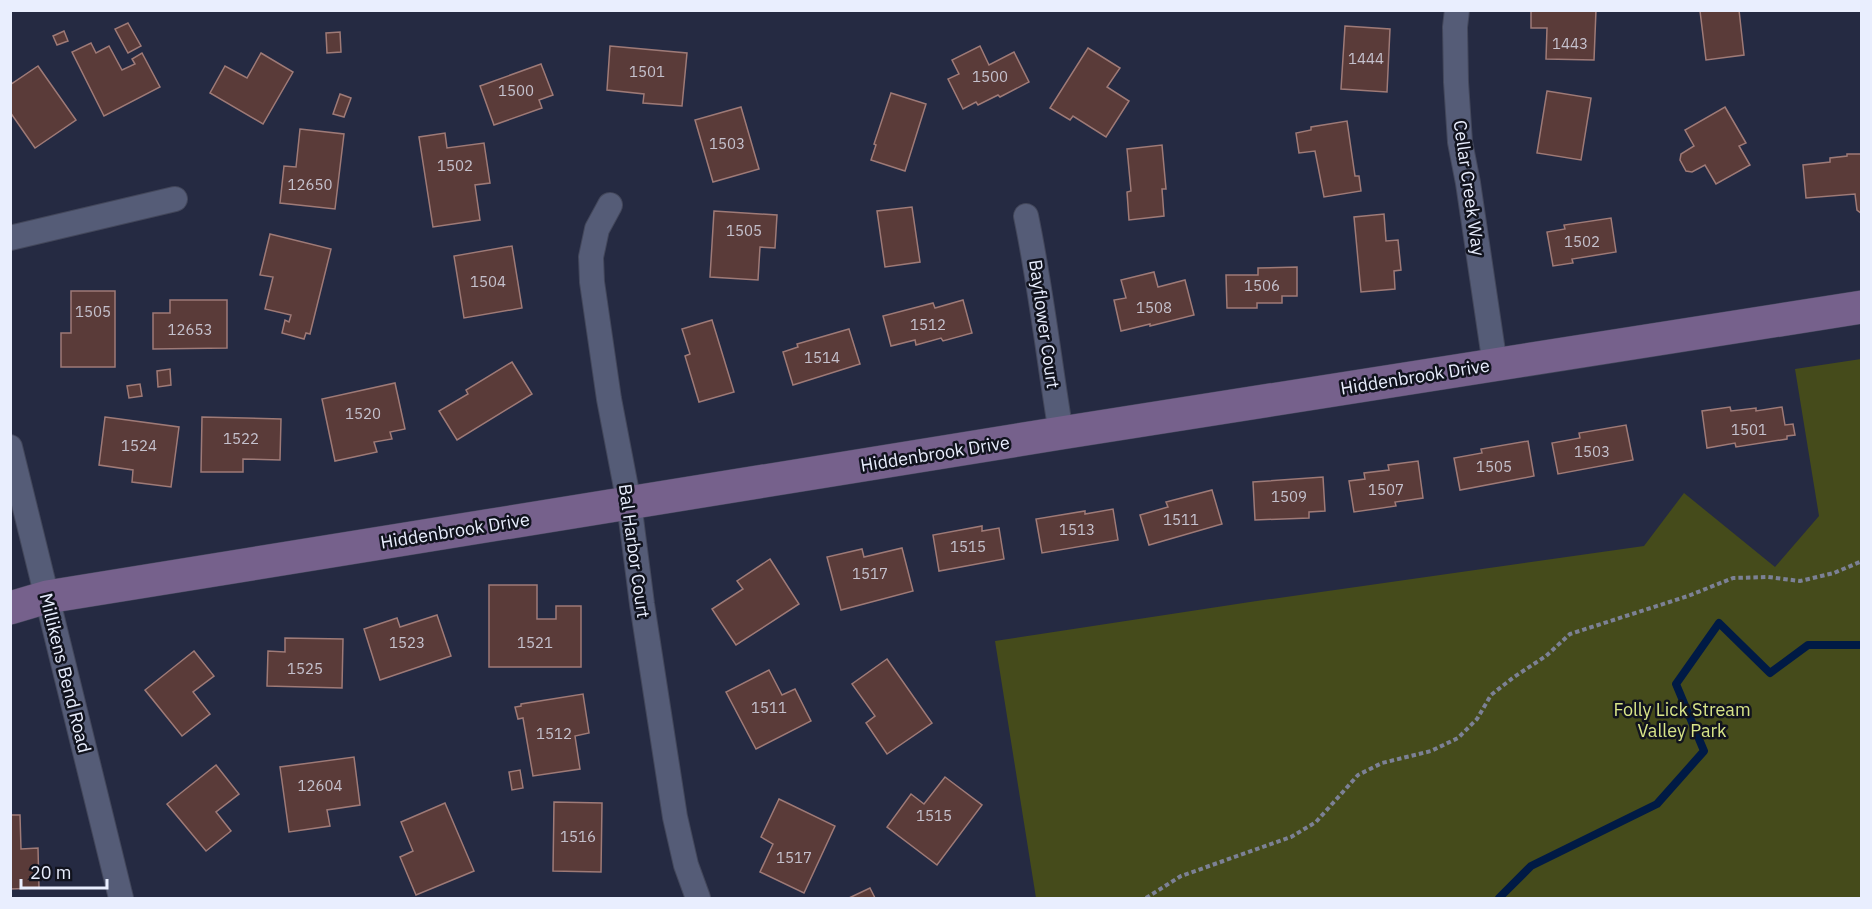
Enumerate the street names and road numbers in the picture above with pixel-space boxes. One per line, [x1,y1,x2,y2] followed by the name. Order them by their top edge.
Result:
[1449,119,1490,257] street label: Cellar Creek Way
[1024,258,1065,390] street label: Bayflower Court
[1339,353,1491,400] street label: Hiddenbrook Drive
[859,430,1011,477] street label: Hiddenbrook Drive
[614,482,655,620] street label: Bal Harbor Court
[379,507,531,554] street label: Hiddenbrook Drive
[35,591,96,755] street label: Millikens Bend Road

